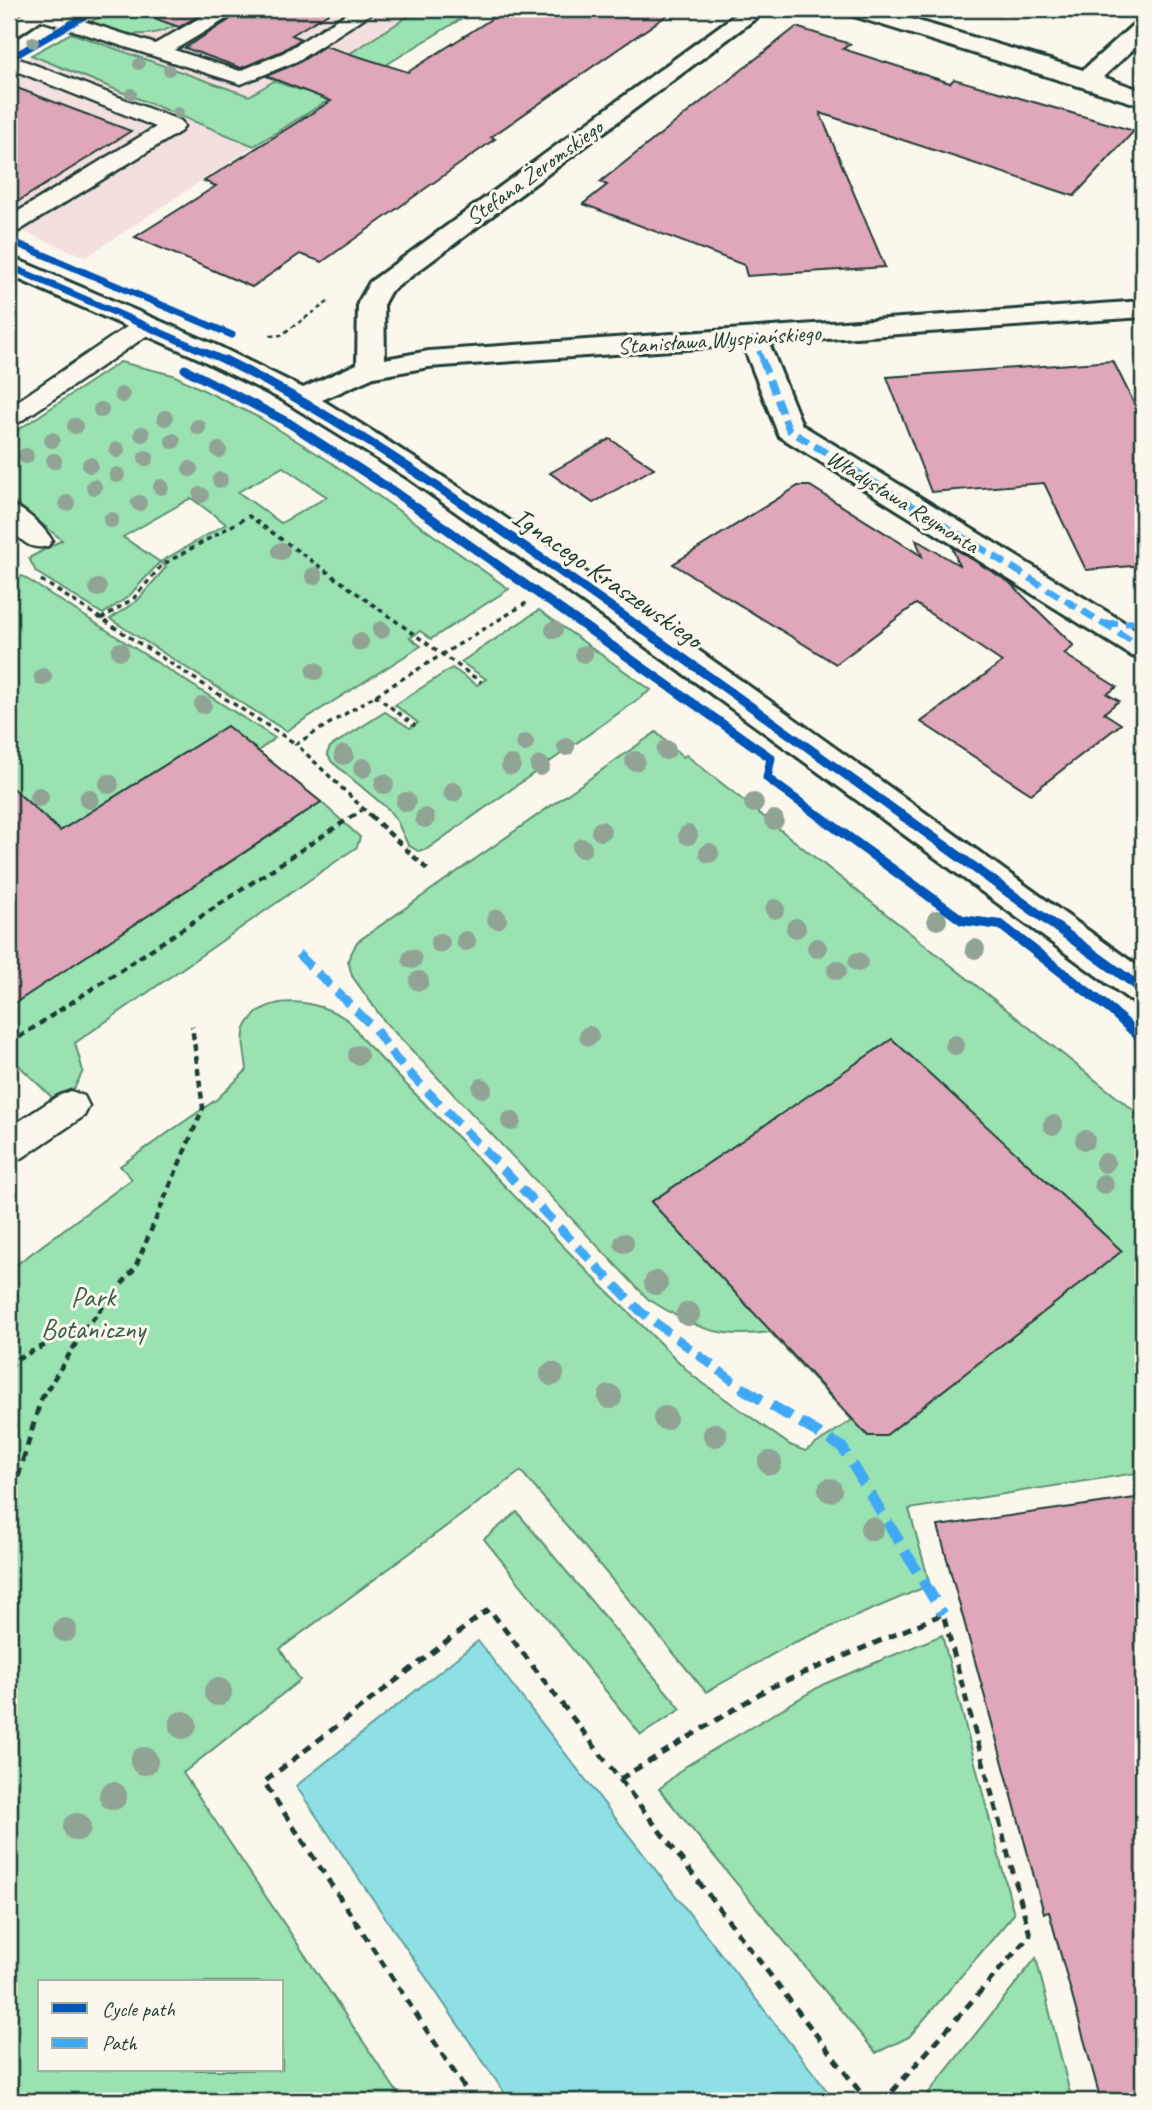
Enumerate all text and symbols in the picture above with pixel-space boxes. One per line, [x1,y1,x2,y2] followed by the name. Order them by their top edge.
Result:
[460,111,611,232] street label: Stefana Żeromskiego
[617,318,823,361] street label: Stanisława Wyspiańskiego
[821,443,986,561] street label: Władysława Reymonta
[506,499,712,658] street label: Ignacego Kraszewskiego
[41,1279,148,1346] park label: Park Botaniczny
[38,1980,284,2072] legend
[102,1996,175,2022] text: Cycle path
[102,2030,138,2056] text: Path

